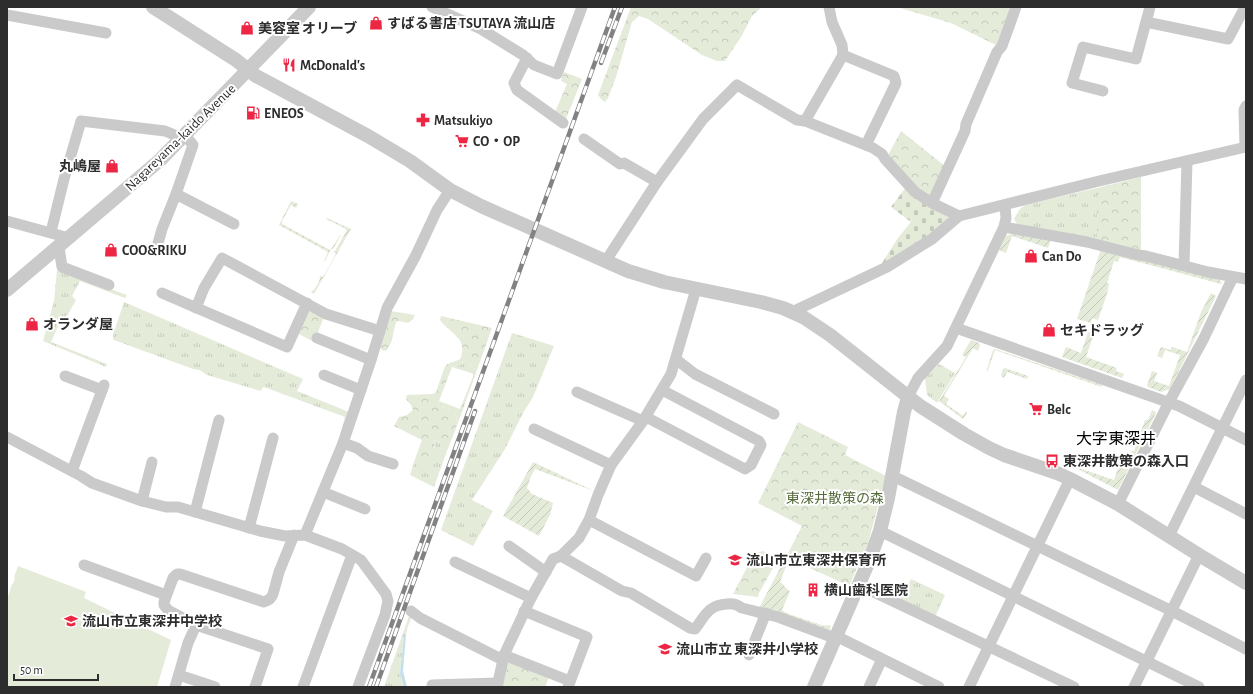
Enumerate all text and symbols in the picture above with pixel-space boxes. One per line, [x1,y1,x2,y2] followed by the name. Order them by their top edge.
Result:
[368,15,384,31] shop icon: すばる書店 TSUTAYA 流山店
[387,16,555,31] place label: すばる書店 TSUTAYA 流山店
[239,20,255,36] shop icon: 美容室 オリーブ
[258,20,357,36] place label: 美容室 オリーブ
[281,57,297,73] restaurant icon: McDonald's
[300,59,365,73] place label: McDonald's
[123,82,238,194] street label: Nagareyama-kaido Avenue
[245,105,261,121] fuel station icon: ENEOS
[264,107,304,121] place label: ENEOS
[415,112,431,128] pharmacy icon: Matsukiyo
[434,114,493,128] place label: Matsukiyo
[454,133,470,149] supermarket icon: CO・OP
[473,135,520,149] place label: CO・OP
[59,158,101,174] place label: 丸嶋屋
[104,158,120,174] shop icon: 丸嶋屋
[103,242,119,258] shop icon: COO&RIKU
[122,244,187,258] place label: COO&RIKU
[1023,248,1039,264] shop icon: Can Do
[1042,250,1082,264] place label: Can Do
[24,316,40,332] shop icon: オランダ屋
[43,316,113,332] place label: オランダ屋
[1041,322,1057,338] shop icon: セキドラッグ
[1060,322,1144,338] place label: セキドラッグ
[1028,401,1044,417] supermarket icon: Belc
[1047,403,1071,417] place label: Belc
[1076,430,1156,447] district label: 大字東深井
[1044,453,1060,469] bus stop icon: 東深井散策の森入口
[1063,453,1189,469] place label: 東深井散策の森入口
[786,490,884,506] park label: 東深井散策の森
[727,552,743,568] school or university icon: 流山市立東深井保育所
[746,552,886,568] place label: 流山市立東深井保育所
[805,582,821,598] building icon: 横山歯科医院
[824,582,908,598] place label: 横山歯科医院
[63,613,79,629] school or university icon: 流山市立東深井中学校
[82,613,222,629] place label: 流山市立東深井中学校
[657,641,673,657] school or university icon: 流山市立 東深井小学校
[676,641,818,657] place label: 流山市立 東深井小学校
[14,656,98,682] scale bar
[20,664,43,676] text: 50 m

